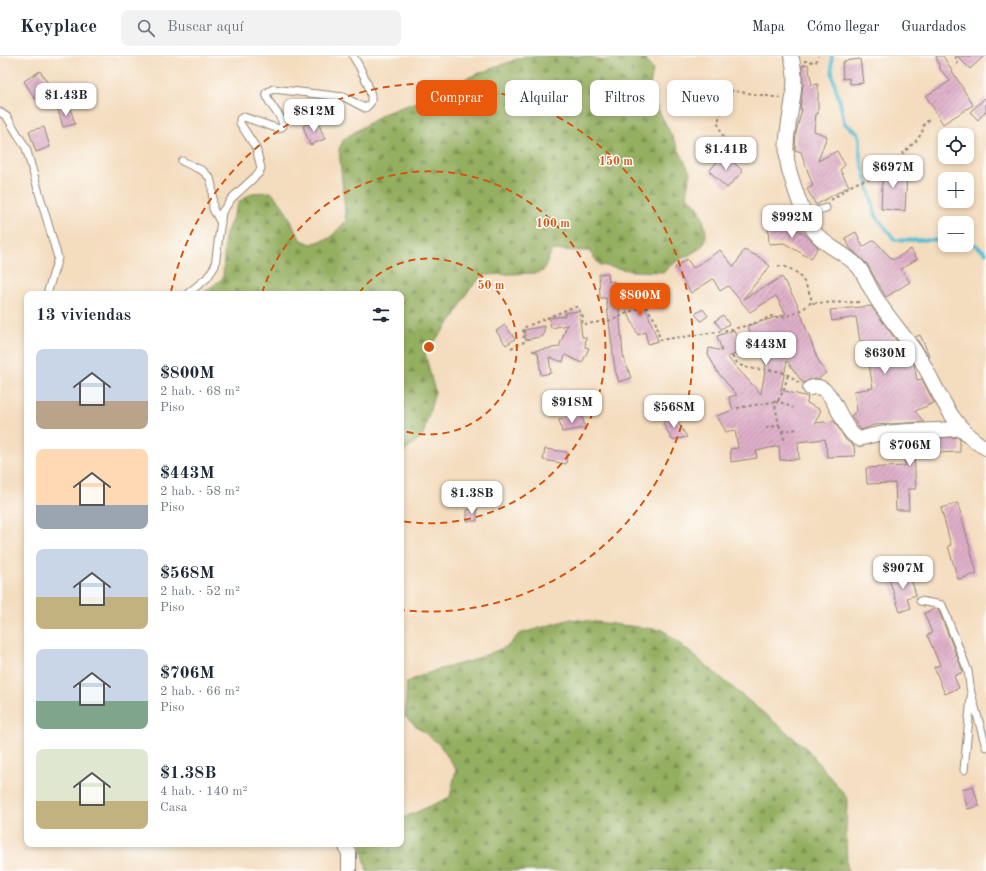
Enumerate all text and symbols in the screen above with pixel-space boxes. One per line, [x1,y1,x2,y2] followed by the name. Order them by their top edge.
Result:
[121,10,401,46] search box
[135,17,157,39] icon: search
[20,18,97,37] text: Keyplace
[167,20,243,35] text: Buscar aquí
[752,20,785,34] text: Mapa
[807,20,879,34] text: Cómo llegar
[901,20,966,34] text: Guardados
[416,80,497,116] chip: Comprar
[505,80,582,116] chip: Alquilar
[590,80,659,116] chip: Filtros
[667,80,733,116] chip: Nuevo
[33,83,99,117] pin: $1.43B
[44,89,88,102] text: $1.43B
[286,99,342,133] pin: $812M
[293,105,335,118] text: $812M
[938,128,974,252] map controls
[938,128,974,164] button: locate
[693,137,759,171] pin: $1.41B
[704,143,748,156] text: $1.41B
[599,155,633,168] text: 150 m
[865,155,921,189] pin: $697M
[872,161,914,174] text: $697M
[938,172,974,208] button: +
[764,205,820,239] pin: $992M
[771,211,813,224] text: $992M
[938,216,974,252] button: −
[536,218,570,230] text: 100 m
[478,279,505,292] text: 50 m
[612,283,668,317] pin: $800M
[619,289,661,302] text: $800M
[370,304,392,326] icon: filters
[36,307,131,324] text: 13 viviendas
[738,332,794,366] pin: $443M
[745,338,787,351] text: $443M
[422,340,436,354] centre of rings
[857,341,913,375] pin: $630M
[864,347,906,360] text: $630M
[68,365,116,413] icon: home
[160,365,215,382] text: $800M
[160,385,240,398] text: 2 hab. · 68 m²
[544,390,600,424] pin: $918M
[646,395,702,429] pin: $568M
[551,396,593,409] text: $918M
[160,401,184,414] text: Piso
[653,401,695,414] text: $568M
[882,433,938,467] pin: $706M
[889,439,931,452] text: $706M
[68,465,116,513] icon: home
[160,465,215,482] text: $443M
[439,481,505,515] pin: $1.38B
[160,485,240,498] text: 2 hab. · 58 m²
[450,487,494,500] text: $1.38B
[160,501,184,514] text: Piso
[875,556,931,590] pin: $907M
[882,562,924,575] text: $907M
[68,565,116,613] icon: home
[160,565,215,582] text: $568M
[160,585,240,598] text: 2 hab. · 52 m²
[160,601,184,614] text: Piso
[68,665,116,713] icon: home
[160,665,215,682] text: $706M
[160,685,240,698] text: 2 hab. · 66 m²
[160,701,184,714] text: Piso
[68,765,116,813] icon: home
[160,765,216,782] text: $1.38B
[160,785,247,798] text: 4 hab. · 140 m²
[160,801,187,814] text: Casa

